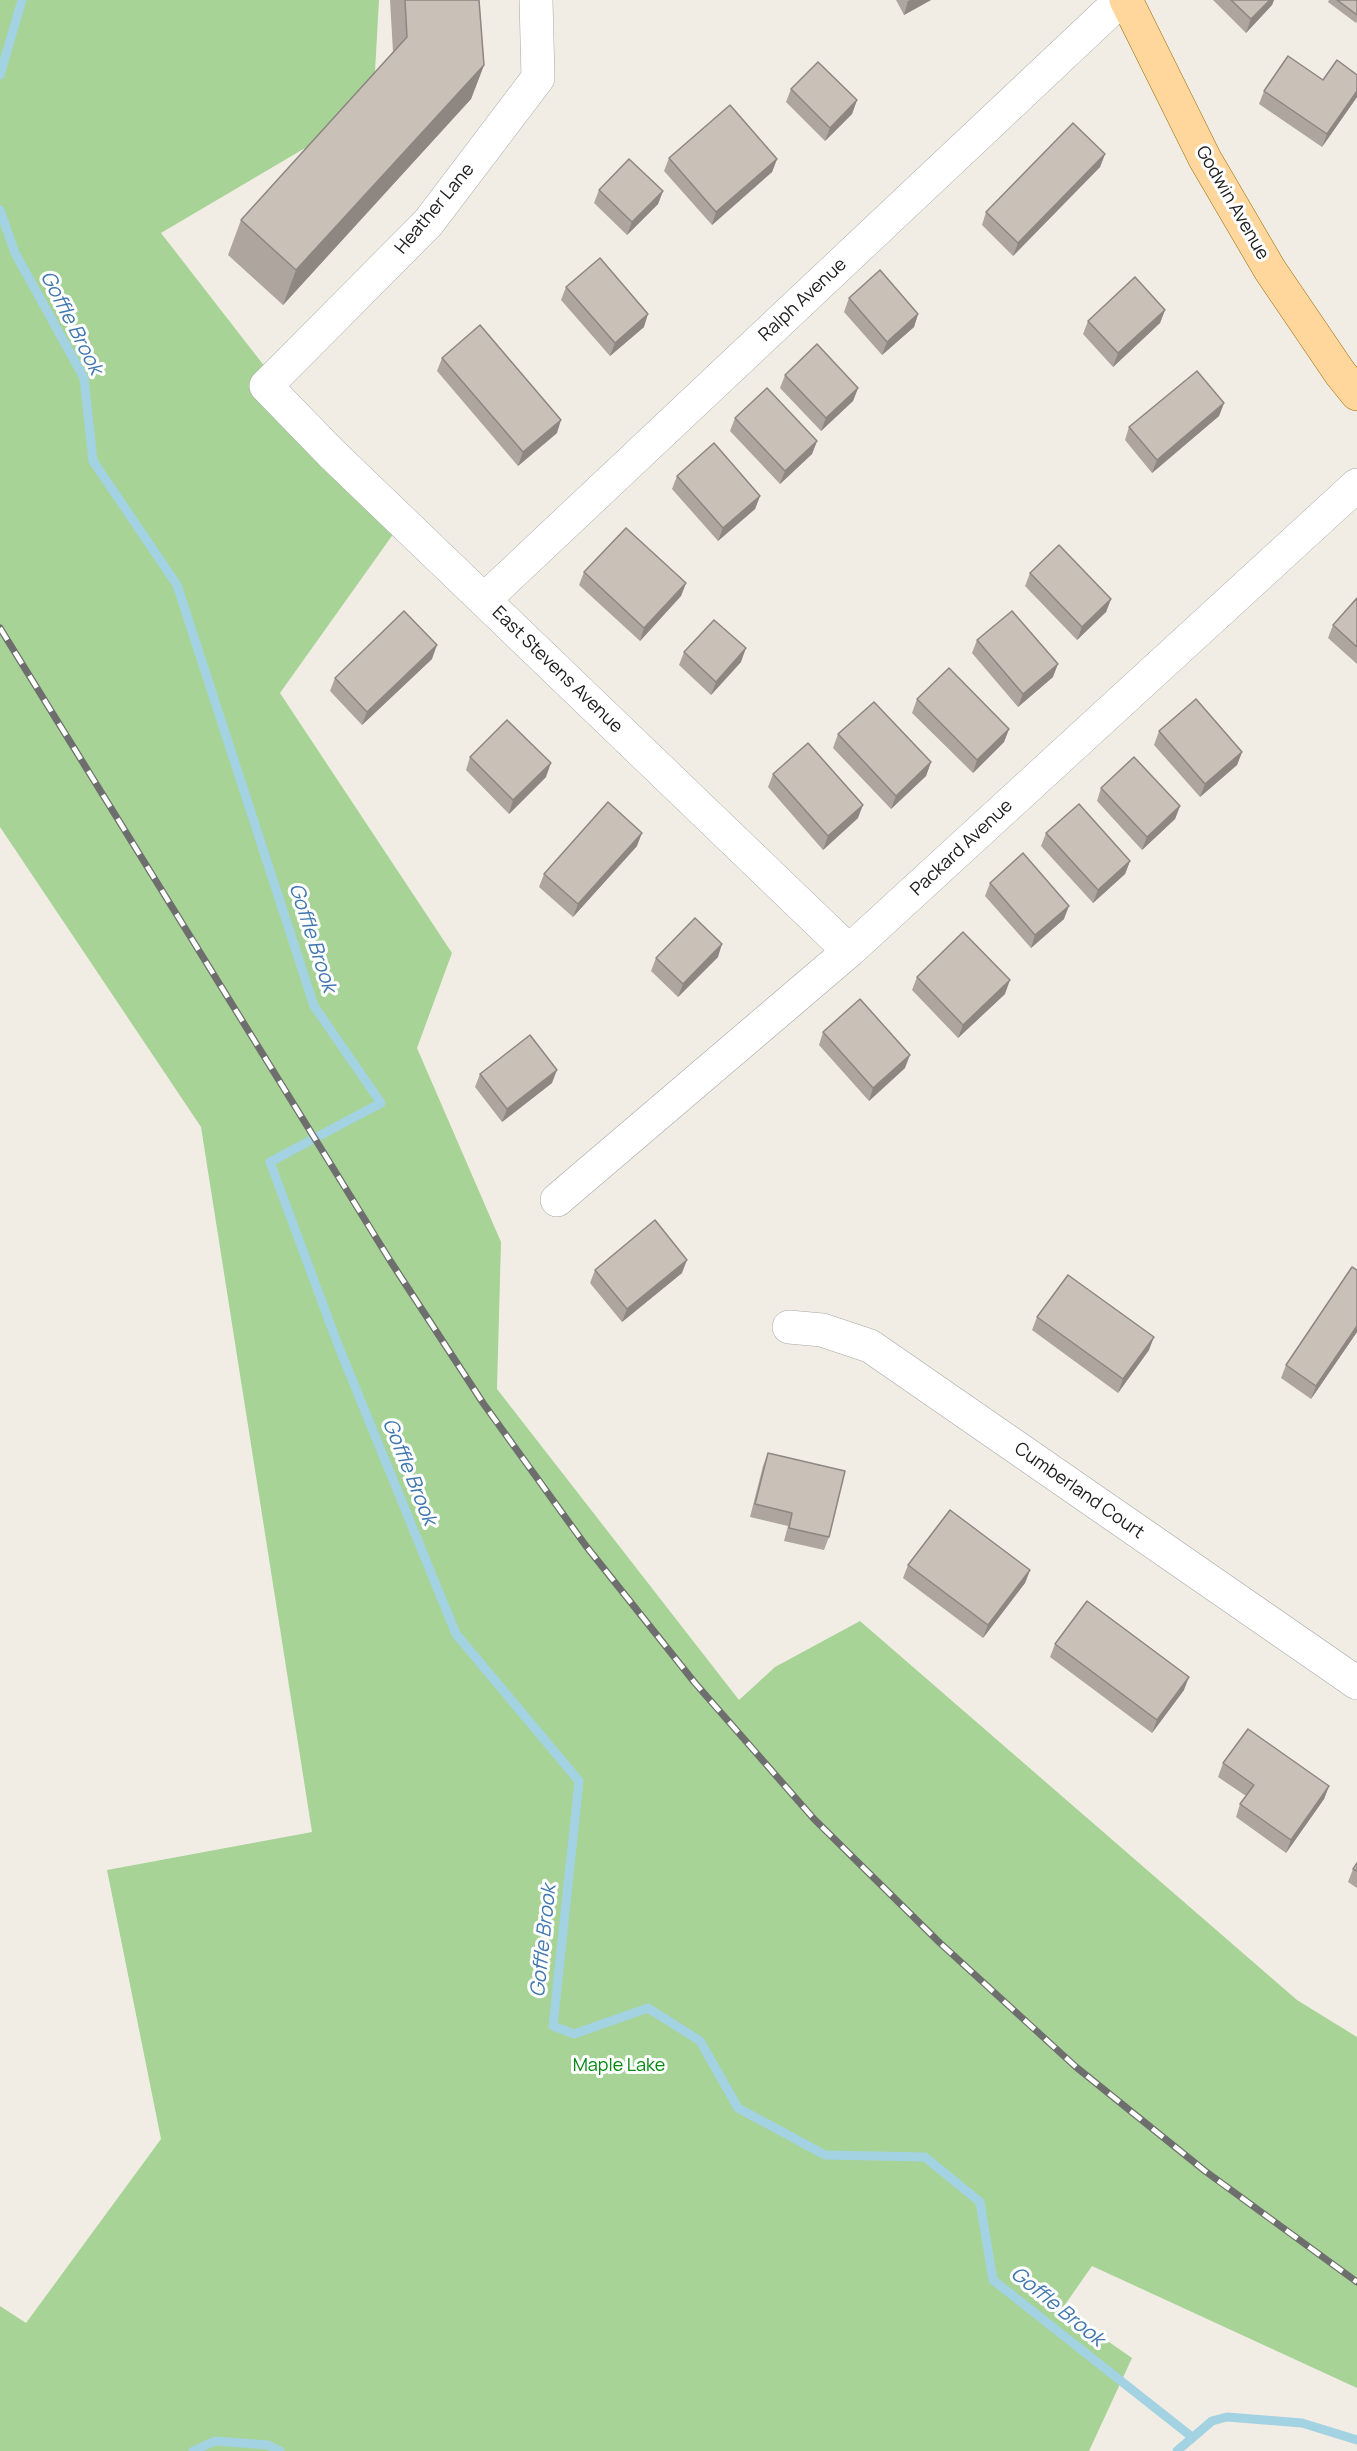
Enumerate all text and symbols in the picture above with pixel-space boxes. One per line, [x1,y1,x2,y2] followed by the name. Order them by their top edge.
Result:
[1191,142,1273,264] street label: Godwin Avenue
[391,159,479,259] street label: Heather Lane
[755,254,851,346] street label: Ralph Avenue
[35,267,107,379] water label: Goffle Brook
[487,602,627,738] street label: East Stevens Avenue
[907,795,1017,901] street label: Packard Avenue
[283,881,341,995] water label: Goffle Brook
[377,1415,441,1529] water label: Goffle Brook
[1010,1438,1148,1544] street label: Cumberland Court
[526,1883,562,1999] water label: Goffle Brook
[573,2055,665,2077] park label: Maple Lake
[1005,2262,1109,2352] water label: Goffle Brook

